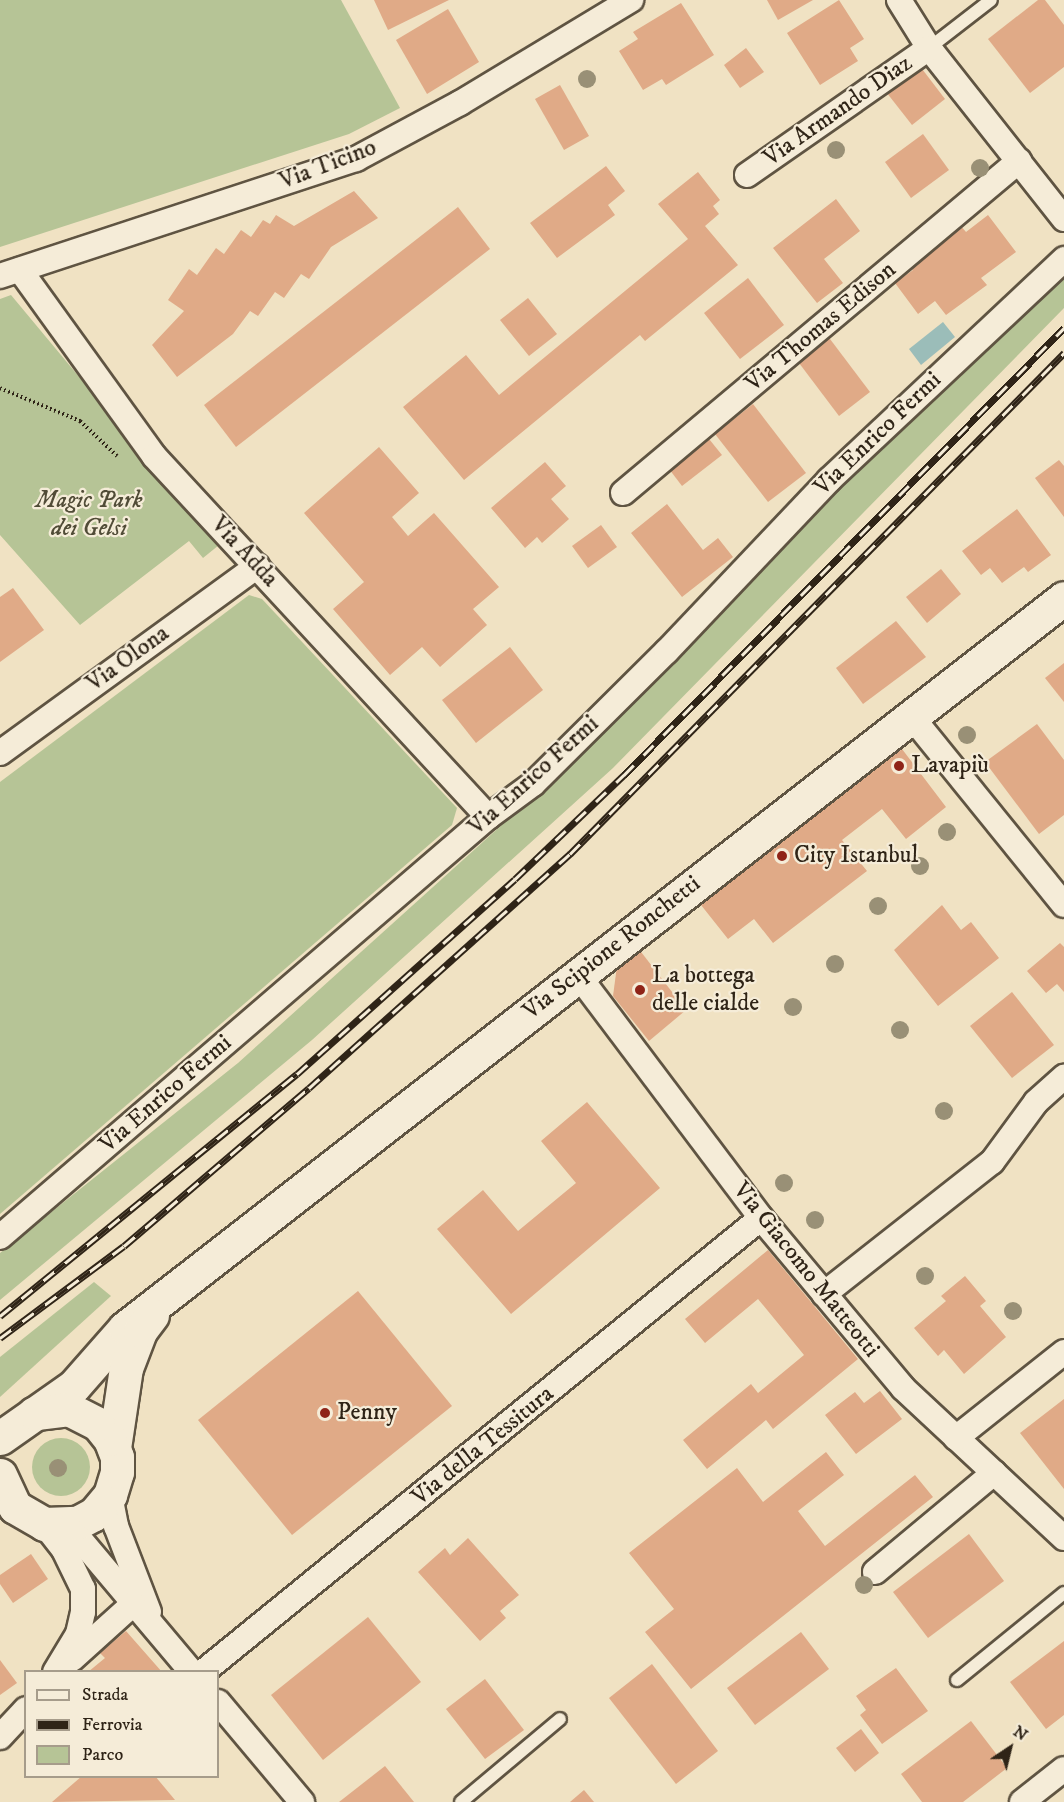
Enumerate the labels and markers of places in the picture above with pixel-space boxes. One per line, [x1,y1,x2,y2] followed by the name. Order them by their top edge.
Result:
[911,752,989,780] place label: Lavapiù
[892,759,906,773] marker: Lavapiù
[794,842,919,870] place label: City Istanbul
[775,849,789,863] marker: City Istanbul
[652,962,759,1018] place label: La bottega delle cialde
[633,983,647,997] marker: La bottega delle cialde
[337,1399,397,1427] place label: Penny
[318,1406,332,1420] marker: Penny

